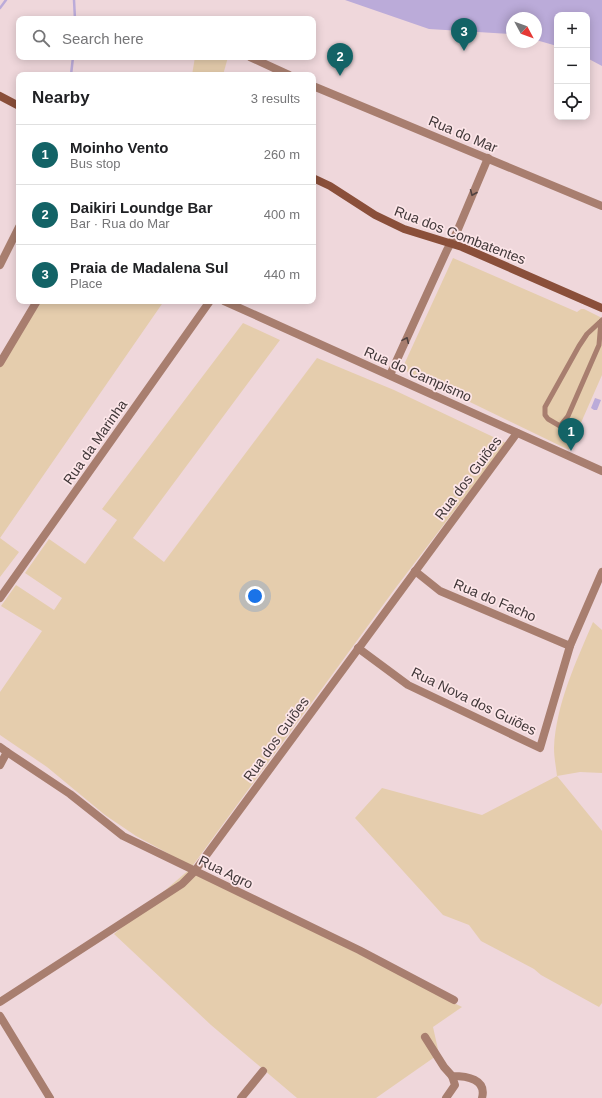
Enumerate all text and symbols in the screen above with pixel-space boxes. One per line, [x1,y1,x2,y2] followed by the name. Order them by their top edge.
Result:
[506,12,542,48] north arrow
[554,12,590,120] map controls
[554,12,590,48] button: +
[16,16,316,60] search box
[451,18,477,51] pin: 3
[30,27,52,49] icon: search
[62,30,144,47] text: Search here
[327,43,353,76] pin: 2
[554,48,590,84] button: −
[554,84,590,120] button: locate
[32,88,90,107] text: Nearby
[251,91,300,106] text: 3 results
[426,112,500,156] street label: Rua do Mar
[70,139,168,156] text: Moinho Vento
[41,147,49,162] text: 1
[264,147,300,162] text: 260 m
[70,156,121,171] text: Bus stop
[470,189,478,197] one-way arrow
[70,199,213,216] text: Daikiri Loundge Bar
[392,203,528,267] street label: Rua dos Combatentes
[41,207,49,222] text: 2
[264,207,300,222] text: 400 m
[70,216,170,231] text: Bar · Rua do Mar
[70,259,228,276] text: Praia de Madalena Sul
[41,267,49,282] text: 3
[264,267,300,282] text: 440 m
[70,276,103,291] text: Place
[401,336,409,344] one-way arrow
[362,343,474,405] street label: Rua do Campismo
[60,396,130,487] street label: Rua da Marinha
[558,418,584,451] pin: 1
[431,433,505,523] street label: Rua dos Guiões
[451,575,539,625] street label: Rua do Facho
[245,586,265,606] your location
[409,664,539,738] street label: Rua Nova dos Guiões
[240,694,312,784] street label: Rua dos Guiões
[196,852,256,892] street label: Rua Agro

